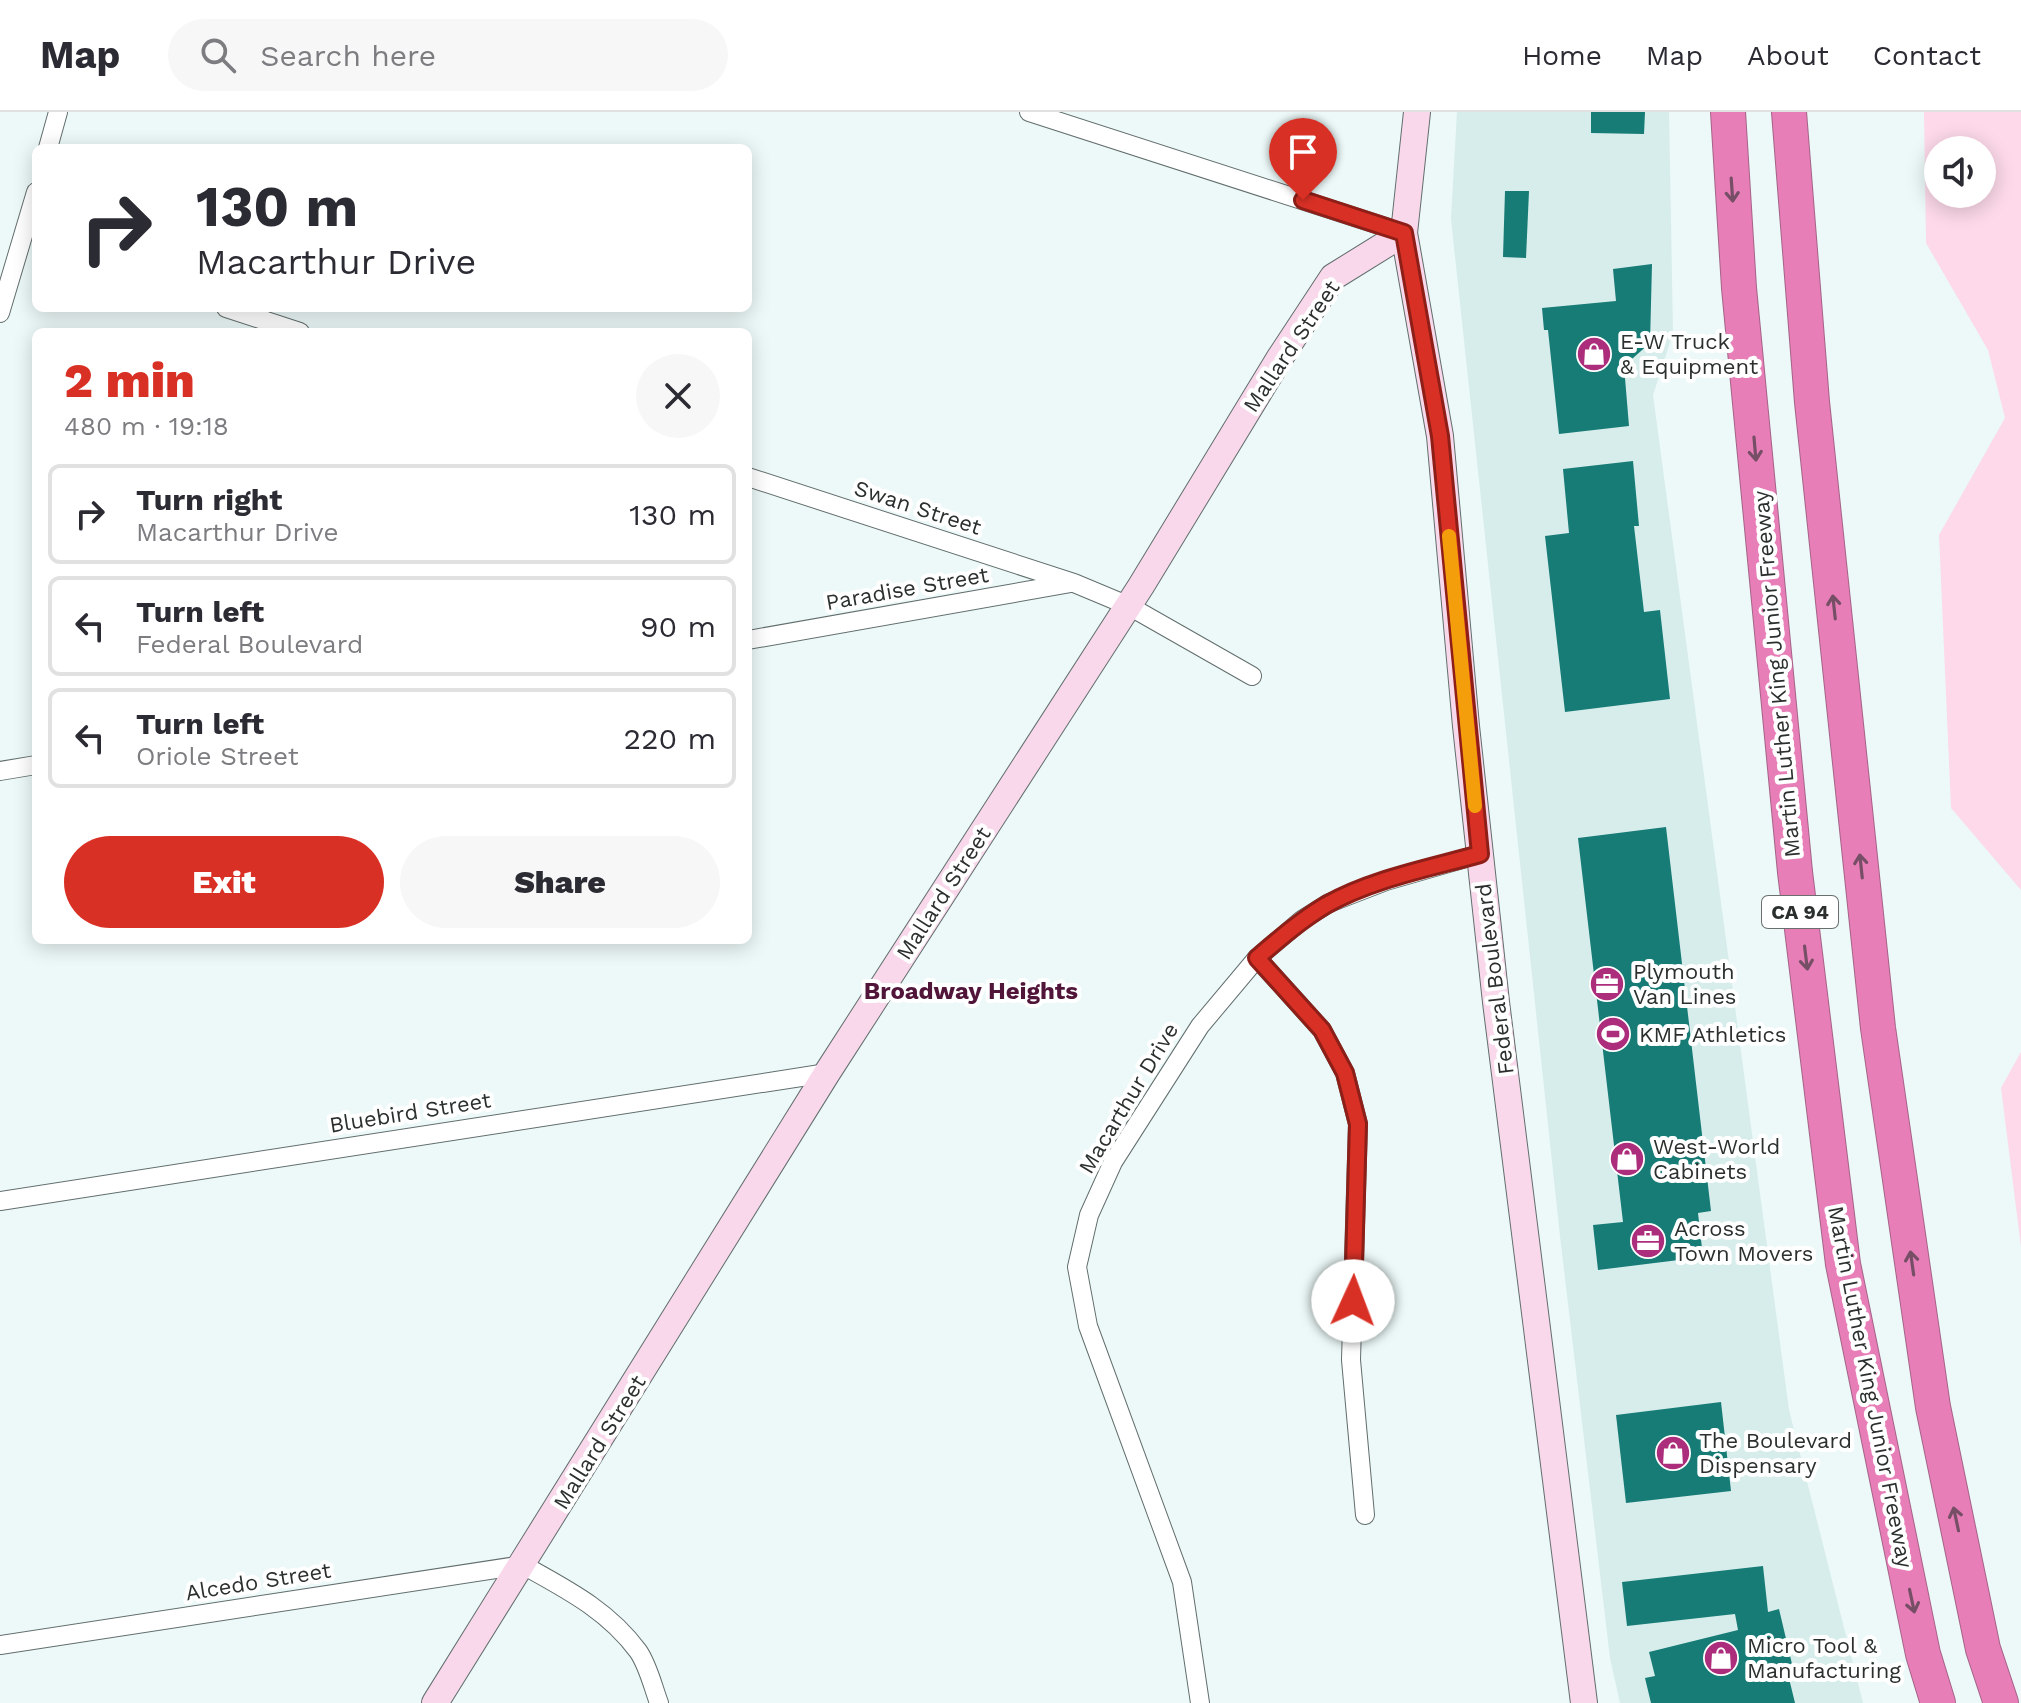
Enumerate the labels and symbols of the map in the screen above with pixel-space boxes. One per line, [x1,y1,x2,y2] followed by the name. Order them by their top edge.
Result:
[1269,118,1337,200] pin
[1725,176,1740,203] one-way arrow
[1238,276,1345,417] street label: Mallard Street
[1620,329,1758,379] place label: E-W Truck & Equipment
[1575,335,1613,373] shop icon: E-W Truck & Equipment
[1747,435,1762,462] one-way arrow
[851,475,985,540] street label: Swan Street
[1748,489,1805,858] street label: Martin Luther King Junior Freeway
[824,562,990,615] street label: Paradise Street
[1826,594,1841,621] one-way arrow
[891,822,996,964] street label: Mallard Street
[1853,853,1868,880] one-way arrow
[1470,882,1519,1076] street label: Federal Boulevard
[1762,896,1838,928] road number: CA 94
[1798,944,1813,971] one-way arrow
[1633,959,1736,1009] place label: Plymouth Van Lines
[1588,965,1626,1003] office icon: Plymouth Van Lines
[864,977,1078,1005] district label: Broadway Heights
[1594,1015,1632,1053] sports icon: KMF Athletics
[1074,1018,1183,1178] street label: Macarthur Drive
[1639,1022,1786,1047] place label: KMF Athletics
[328,1087,493,1138] street label: Bluebird Street
[1653,1134,1780,1184] place label: West-World Cabinets
[1608,1140,1646,1178] shop icon: West-World Cabinets
[1823,1204,1918,1571] street label: Martin Luther King Junior Freeway
[1674,1216,1813,1266] place label: Across Town Movers
[1629,1222,1667,1260] office icon: Across Town Movers
[1904,1250,1919,1276] one-way arrow
[1311,1259,1395,1343] position arrow
[548,1371,651,1514] street label: Mallard Street
[1699,1428,1852,1478] place label: The Boulevard Dispensary
[1654,1434,1692,1472] shop icon: The Boulevard Dispensary
[1948,1506,1963,1532] one-way arrow
[184,1558,333,1605] street label: Alcedo Street
[1905,1588,1920,1613] one-way arrow
[1747,1633,1901,1683] place label: Micro Tool & Manufacturing
[1702,1639,1740,1677] shop icon: Micro Tool & Manufacturing

